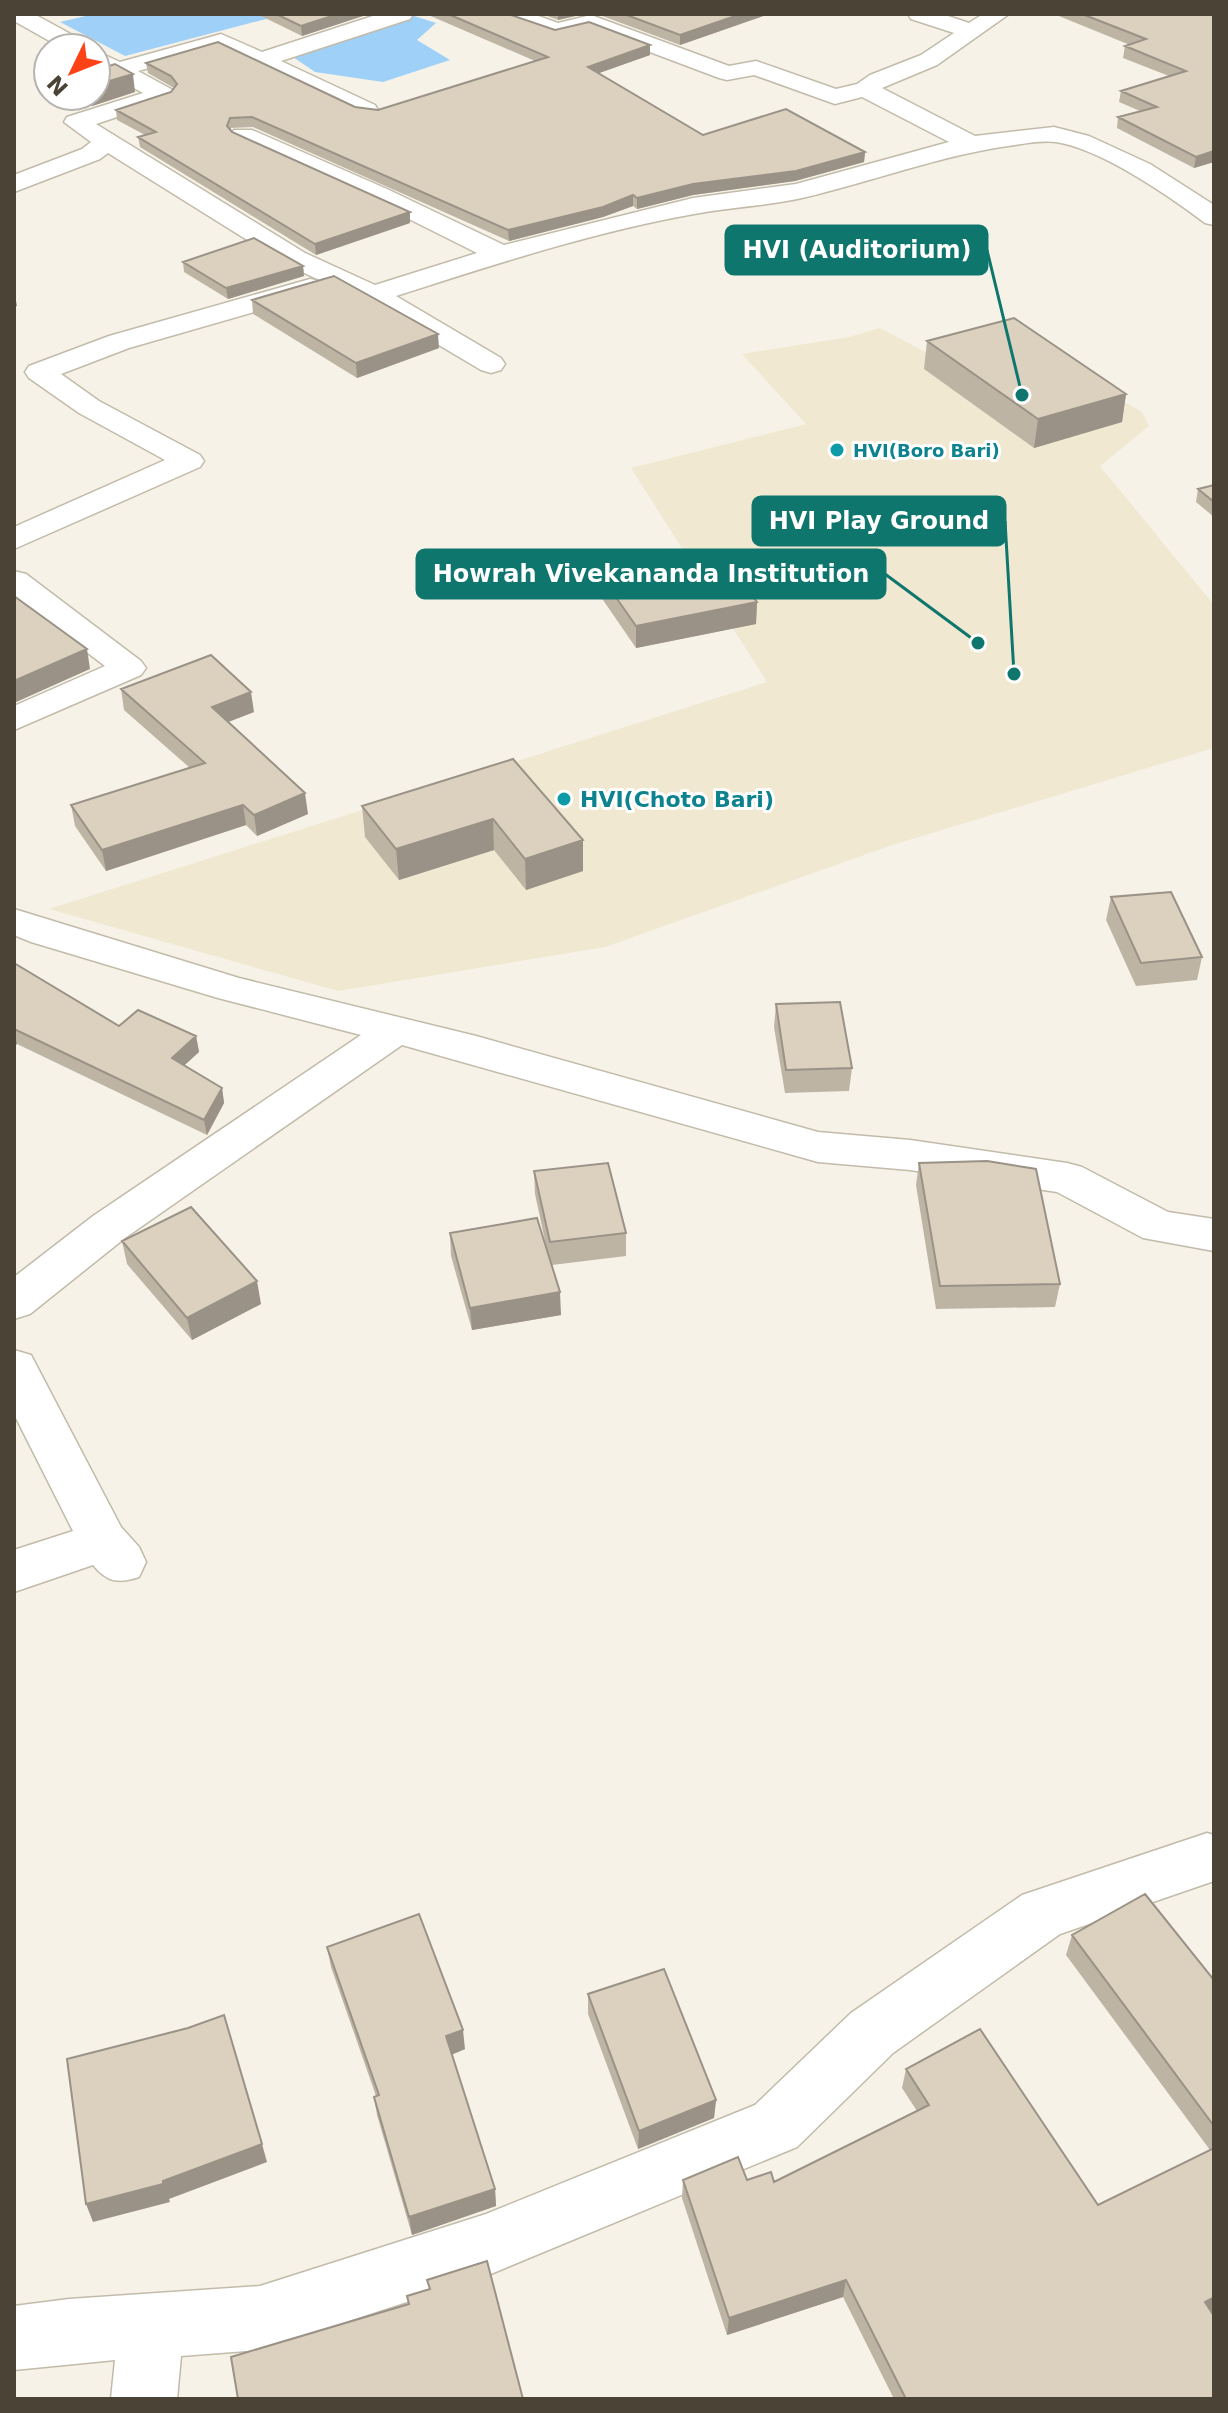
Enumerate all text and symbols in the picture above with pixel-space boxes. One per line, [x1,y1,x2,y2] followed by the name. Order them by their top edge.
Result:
[32,32,112,112] north arrow
[42,70,73,101] text: N
[726,226,987,274] callout: HVI (Auditorium)
[742,236,972,264] text: HVI (Auditorium)
[853,440,1000,461] place label: HVI(Boro Bari)
[828,441,846,459] marker: HVI(Boro Bari)
[753,497,1005,545] callout: HVI Play Ground
[769,507,989,535] text: HVI Play Ground
[417,550,885,598] callout: Howrah Vivekananda Institution
[433,560,869,588] text: Howrah Vivekananda Institution
[580,787,774,812] place label: HVI(Choto Bari)
[555,790,573,808] marker: HVI(Choto Bari)

